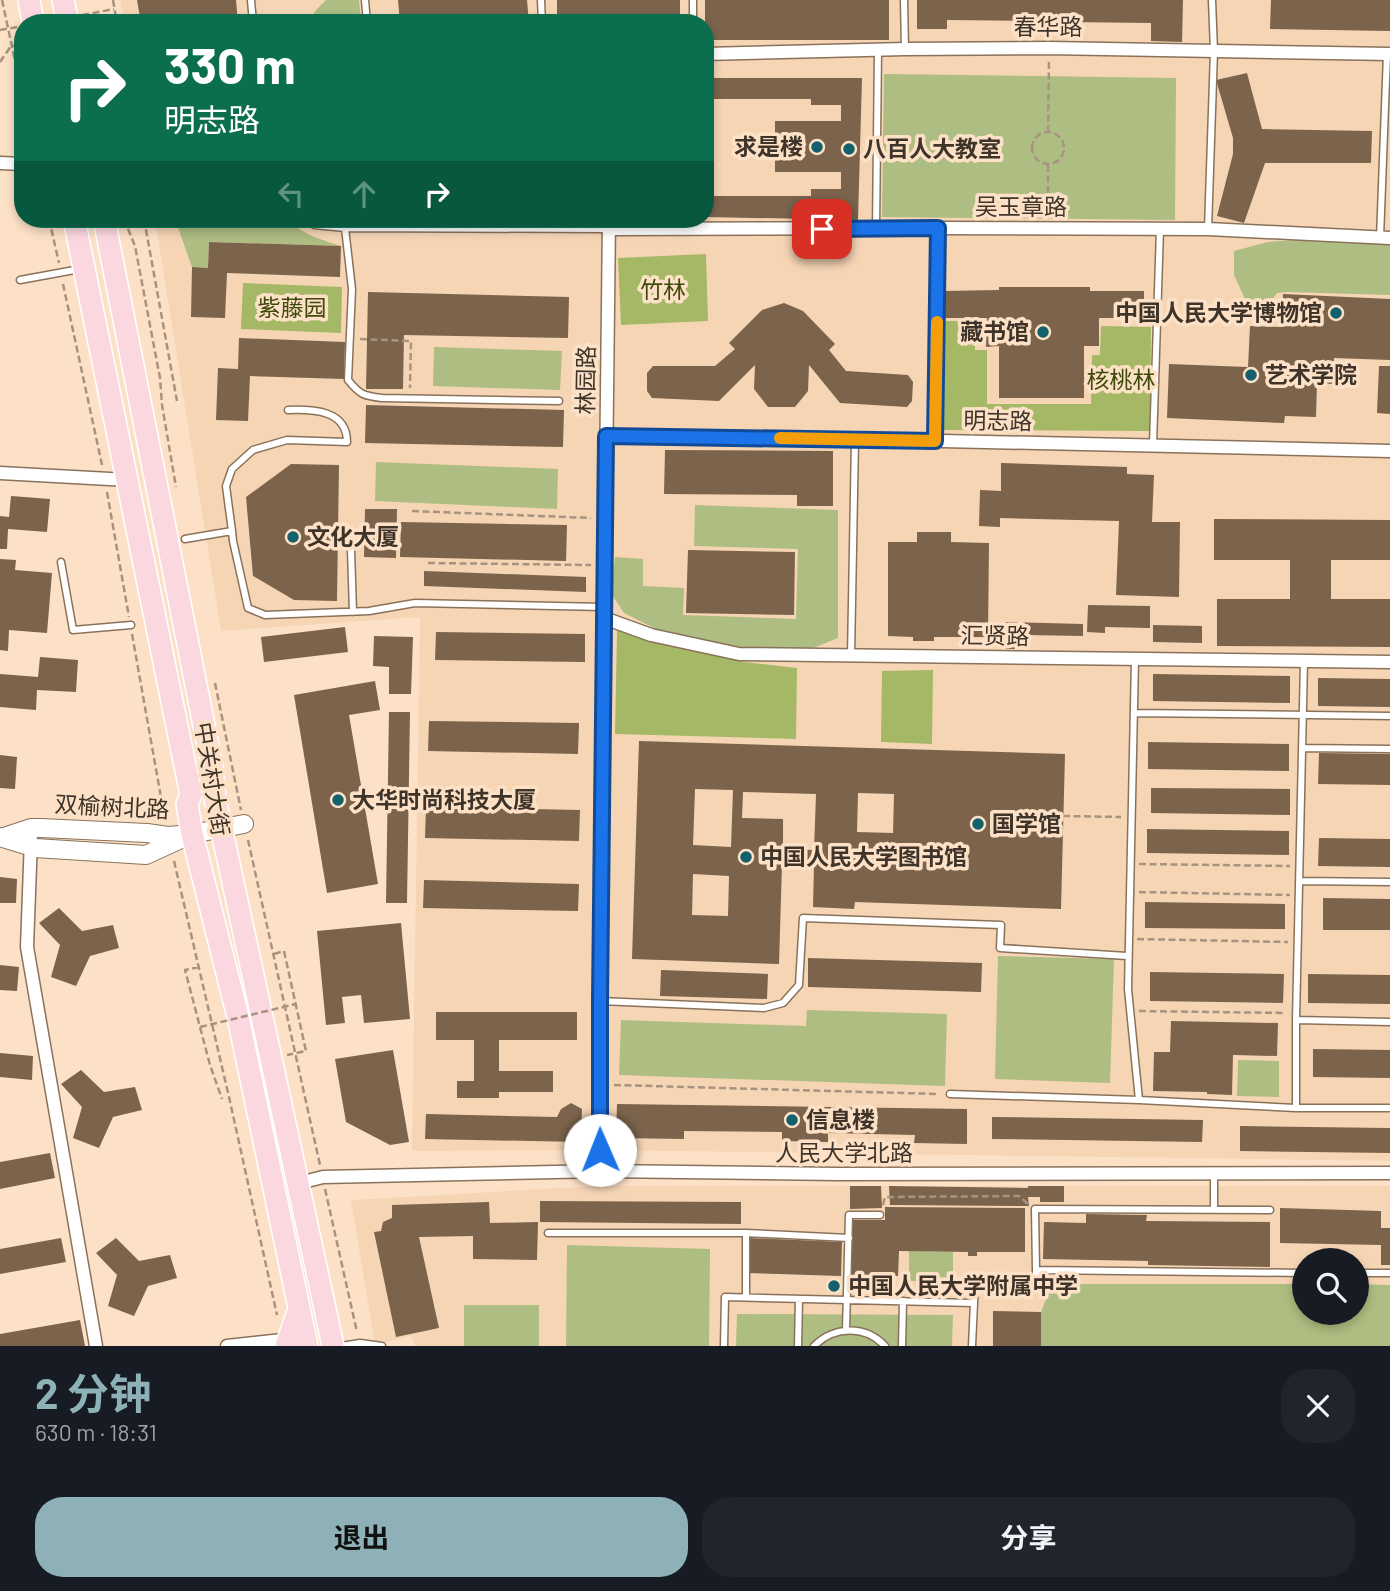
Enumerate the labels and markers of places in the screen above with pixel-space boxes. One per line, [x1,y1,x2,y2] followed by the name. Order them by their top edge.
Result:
[734,132,803,160] place label: 求是楼
[863,134,1001,162] place label: 八百人大教室
[809,139,825,155] marker: 求是楼
[841,141,857,157] marker: 八百人大教室
[792,199,852,259] pin
[1115,298,1322,326] place label: 中国人民大学博物馆
[1328,305,1344,321] marker: 中国人民大学博物馆
[960,317,1029,345] place label: 藏书馆
[1035,324,1051,340] marker: 藏书馆
[1265,360,1357,388] place label: 艺术学院
[1243,367,1259,383] marker: 艺术学院
[307,522,399,550] place label: 文化大厦
[285,529,301,545] marker: 文化大厦
[352,785,536,813] place label: 大华时尚科技大厦
[330,792,346,808] marker: 大华时尚科技大厦
[992,809,1061,837] place label: 国学馆
[970,816,986,832] marker: 国学馆
[760,842,967,870] place label: 中国人民大学图书馆
[738,849,754,865] marker: 中国人民大学图书馆
[806,1105,875,1133] place label: 信息楼
[784,1112,800,1128] marker: 信息楼
[848,1271,1078,1299] place label: 中国人民大学附属中学
[826,1278,842,1294] marker: 中国人民大学附属中学

